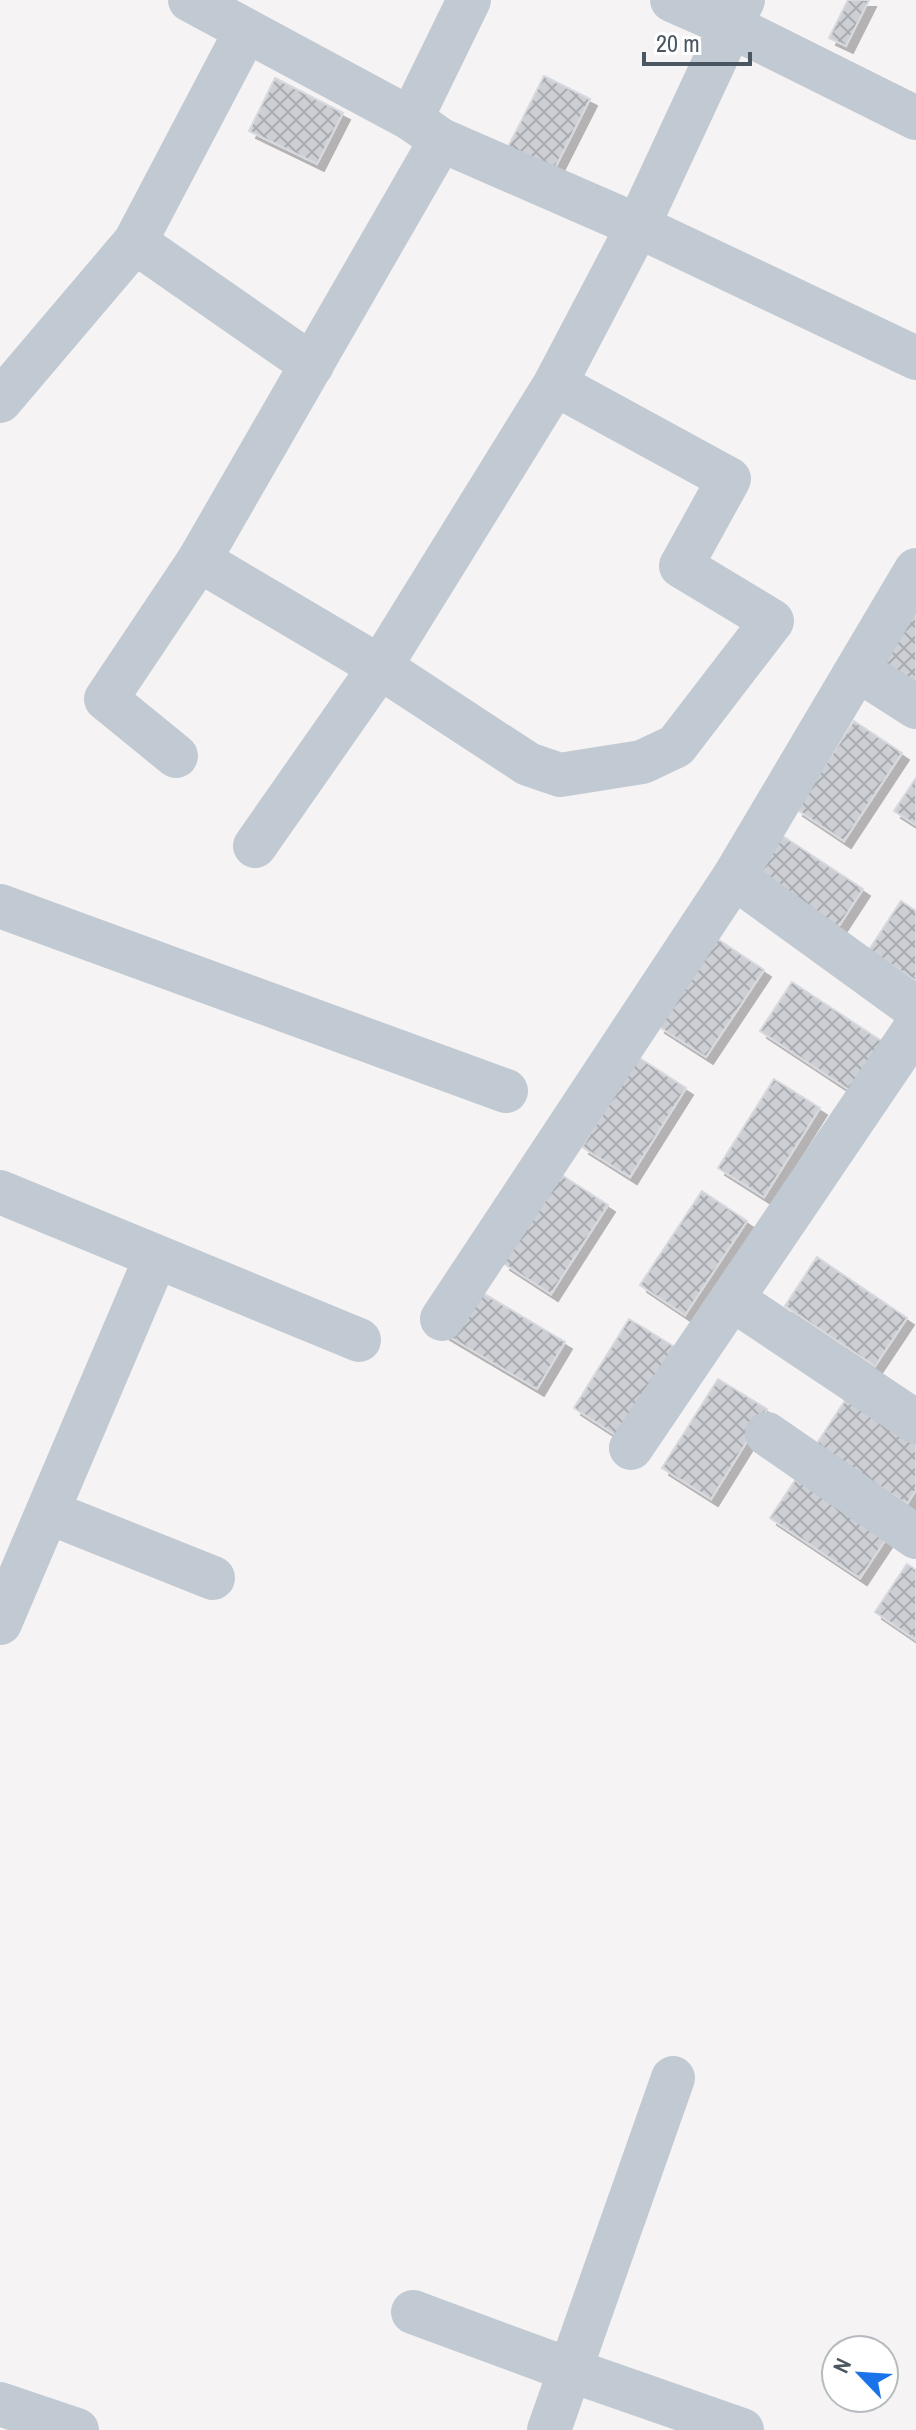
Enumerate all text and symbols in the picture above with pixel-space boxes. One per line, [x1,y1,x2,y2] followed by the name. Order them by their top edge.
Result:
[644,16,750,66] scale bar
[656,27,700,59] text: 20 m
[820,2334,900,2414] north arrow
[826,2353,858,2378] text: N

